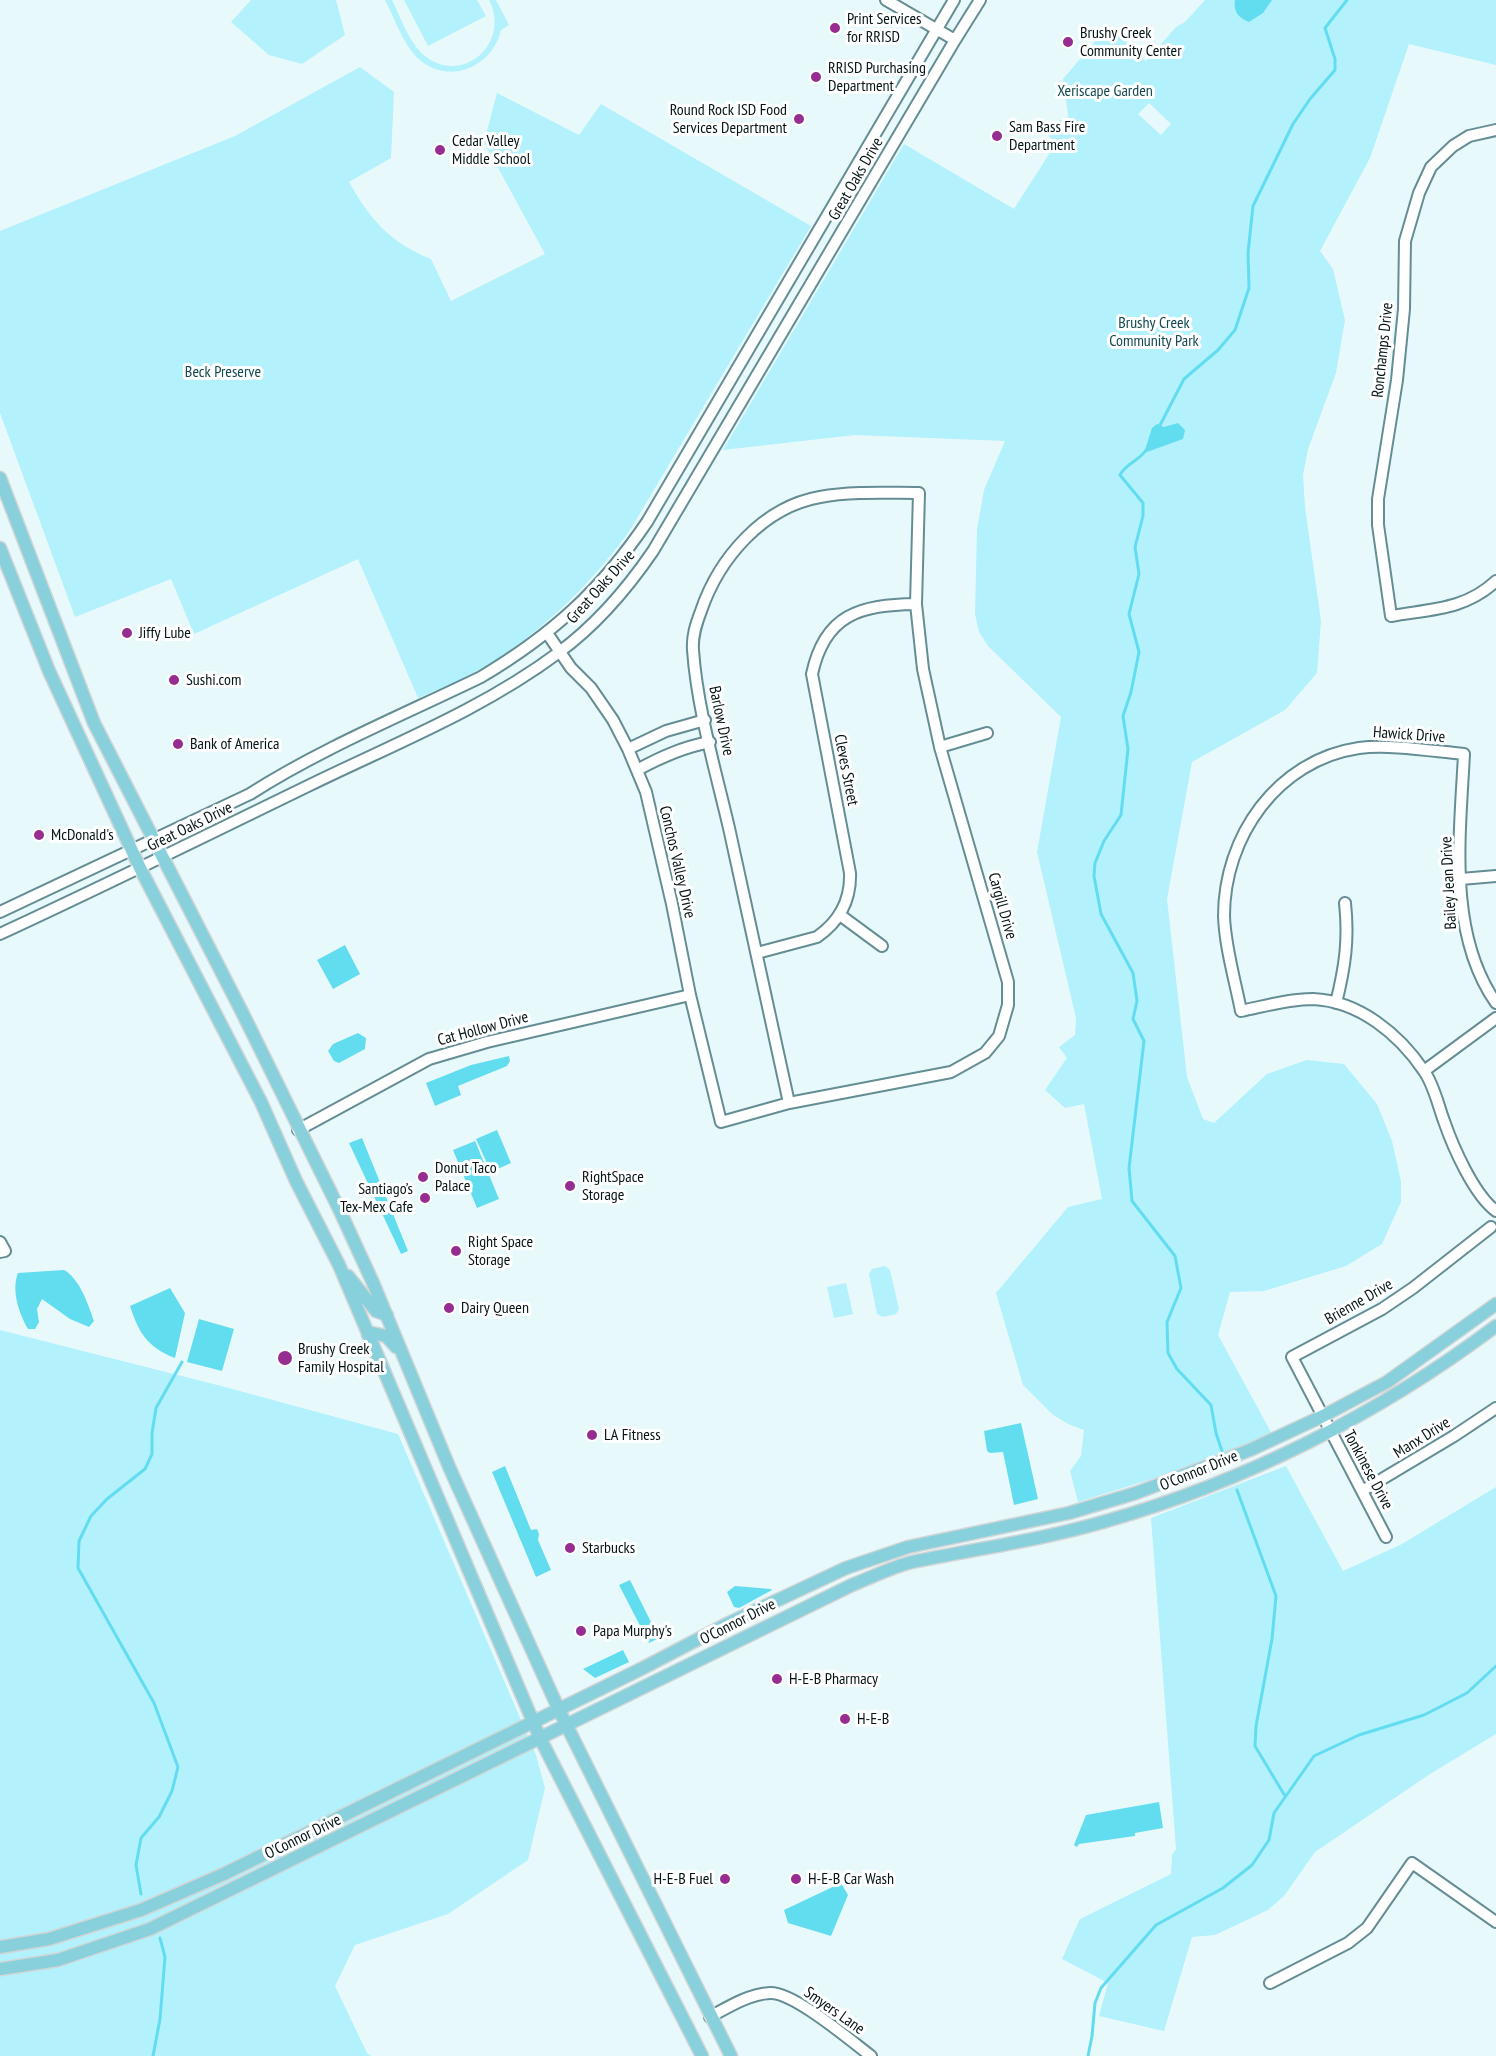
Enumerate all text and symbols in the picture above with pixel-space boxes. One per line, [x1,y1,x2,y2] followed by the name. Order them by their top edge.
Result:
[847,9,921,47] place label: Print Services for RRISD
[828,21,842,35] marker: Print Services for RRISD
[1080,23,1182,61] place label: Brushy Creek Community Center
[1061,35,1075,49] marker: Brushy Creek Community Center
[828,58,926,96] place label: RRISD Purchasing Department
[809,70,823,84] marker: RRISD Purchasing Department
[1057,81,1153,101] park label: Xeriscape Garden
[670,100,787,138] place label: Round Rock ISD Food Services Department
[792,112,806,126] marker: Round Rock ISD Food Services Department
[1009,117,1085,155] place label: Sam Bass Fire Department
[990,129,1004,143] marker: Sam Bass Fire Department
[452,131,530,169] place label: Cedar Valley Middle School
[825,134,887,224] street label: Great Oaks Drive
[433,143,447,157] marker: Cedar Valley Middle School
[1368,302,1398,398] street label: Ronchamps Drive
[1109,313,1199,351] park label: Brushy Creek Community Park
[185,362,261,382] park label: Beck Preserve
[563,546,639,628] street label: Great Oaks Drive
[139,623,191,643] place label: Jiffy Lube
[120,626,134,640] marker: Jiffy Lube
[186,670,241,690] place label: Sushi.com
[167,673,181,687] marker: Sushi.com
[704,684,738,758] street label: Barlow Drive
[1372,723,1446,747] street label: Hawick Drive
[830,733,862,807] street label: Cleves Street
[190,734,279,754] place label: Bank of America
[171,737,185,751] marker: Bank of America
[144,798,236,856] street label: Great Oaks Drive
[655,804,699,920] street label: Conchos Valley Drive
[51,825,114,845] place label: McDonald's
[32,828,46,842] marker: McDonald's
[1437,836,1461,930] street label: Bailey Jean Drive
[983,871,1021,941] street label: Cargill Drive
[436,1008,530,1050] street label: Cat Hollow Drive
[435,1158,497,1196] place label: Donut Taco Palace
[582,1167,644,1205] place label: RightSpace Storage
[416,1170,430,1184] marker: Donut Taco Palace
[340,1179,413,1217] place label: Santiago’s Tex-Mex Cafe
[563,1179,577,1193] marker: RightSpace Storage
[418,1191,432,1205] marker: Santiago’s Tex-Mex Cafe
[468,1232,533,1270] place label: Right Space Storage
[449,1244,463,1258] marker: Right Space Storage
[1322,1275,1396,1329] street label: Brienne Drive
[461,1298,529,1318] place label: Dairy Queen
[442,1301,456,1315] marker: Dairy Queen
[298,1339,384,1377] place label: Brushy Creek Family Hospital
[276,1349,294,1367] marker: Brushy Creek Family Hospital
[1390,1413,1454,1463] street label: Manx Drive
[604,1425,661,1445] place label: LA Fitness
[1339,1427,1397,1513] street label: Tonkinese Drive
[585,1428,599,1442] marker: LA Fitness
[1157,1447,1241,1495] street label: O'Connor Drive
[582,1538,635,1558] place label: Starbucks
[563,1541,577,1555] marker: Starbucks
[697,1595,779,1649] street label: O'Connor Drive
[593,1621,672,1641] place label: Papa Murphy's
[574,1624,588,1638] marker: Papa Murphy's
[789,1669,878,1689] place label: H-E-B Pharmacy
[770,1672,784,1686] marker: H-E-B Pharmacy
[857,1709,889,1729] place label: H-E-B
[838,1712,852,1726] marker: H-E-B
[262,1810,344,1864] street label: O'Connor Drive
[653,1869,713,1889] place label: H-E-B Fuel
[808,1869,894,1889] place label: H-E-B Car Wash
[718,1872,732,1886] marker: H-E-B Fuel
[789,1872,803,1886] marker: H-E-B Car Wash
[800,1983,868,2039] street label: Smyers Lane

